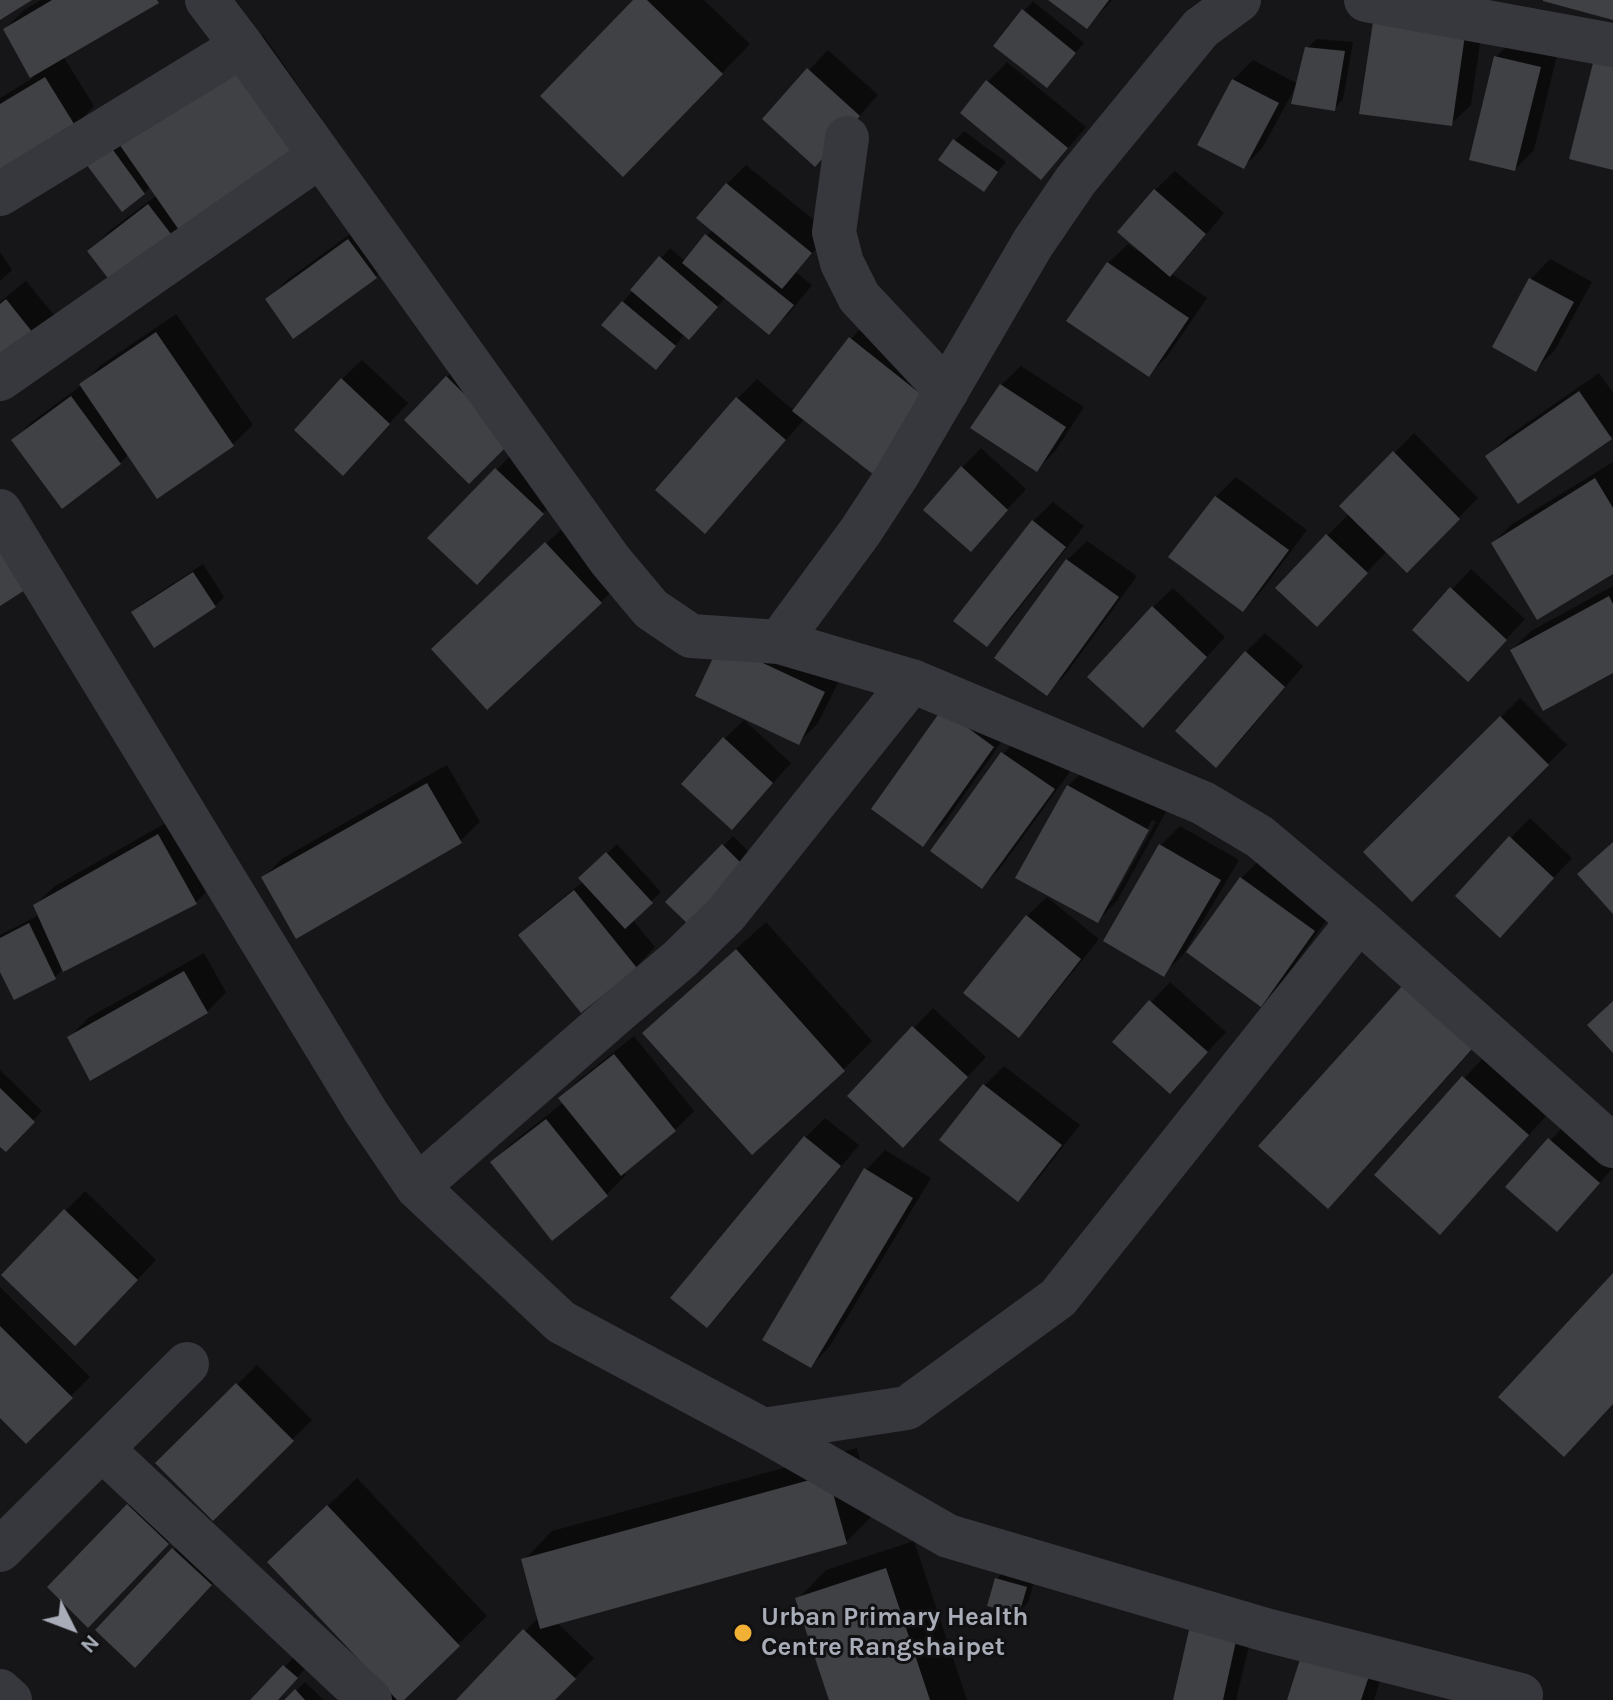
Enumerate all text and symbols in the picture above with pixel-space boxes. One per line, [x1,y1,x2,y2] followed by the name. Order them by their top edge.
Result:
[32,1588,112,1668] north arrow
[761,1602,1028,1664] place label: Urban Primary Health Centre Rangshaipet
[732,1622,754,1644] marker: Urban Primary Health Centre Rangshaipet
[75,1629,105,1659] text: N

